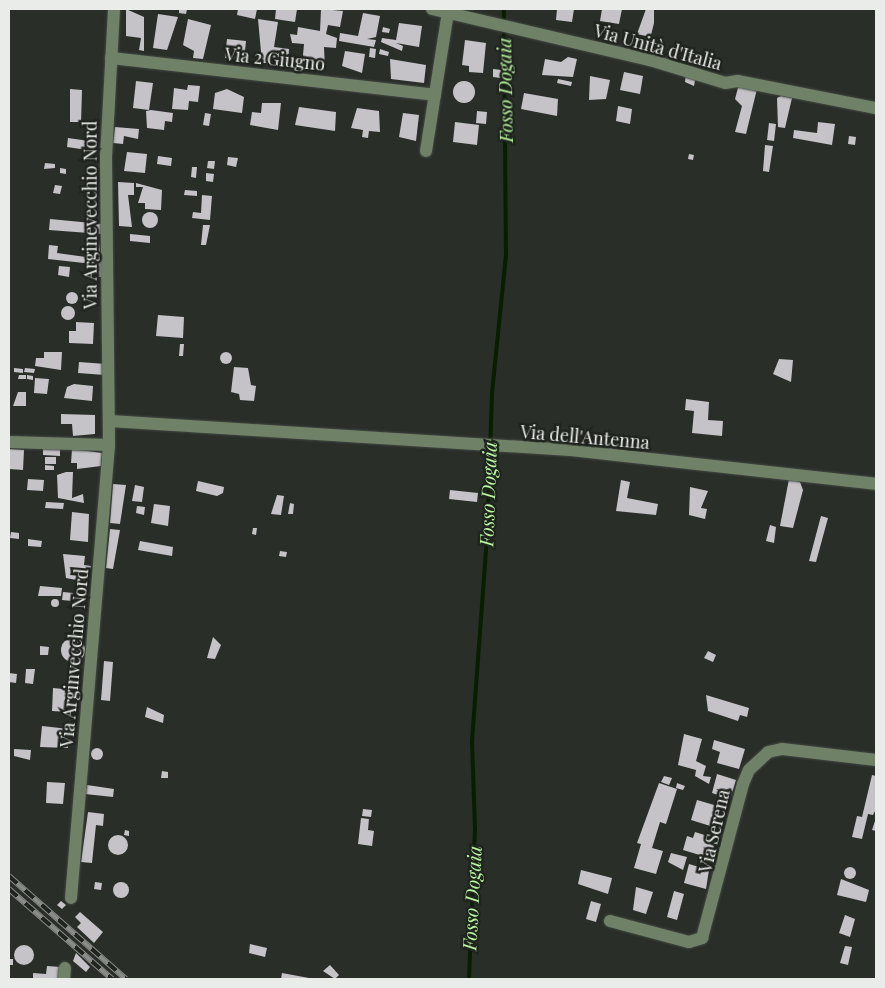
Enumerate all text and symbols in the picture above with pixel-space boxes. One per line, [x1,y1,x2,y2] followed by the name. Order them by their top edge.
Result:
[591,19,725,75] street label: Via Unità d'Italia
[493,37,517,143] water label: Fosso Dogaia
[224,43,326,75] street label: Via 2 Giugno
[79,120,101,310] street label: Via Arginevecchio Nord
[519,421,651,453] street label: Via dell'Antenna
[475,441,501,547] water label: Fosso Dogaia
[55,567,93,749] street label: Via Arginvecchio Nord
[694,787,734,875] street label: Via Serena
[458,845,486,951] water label: Fosso Dogaia

